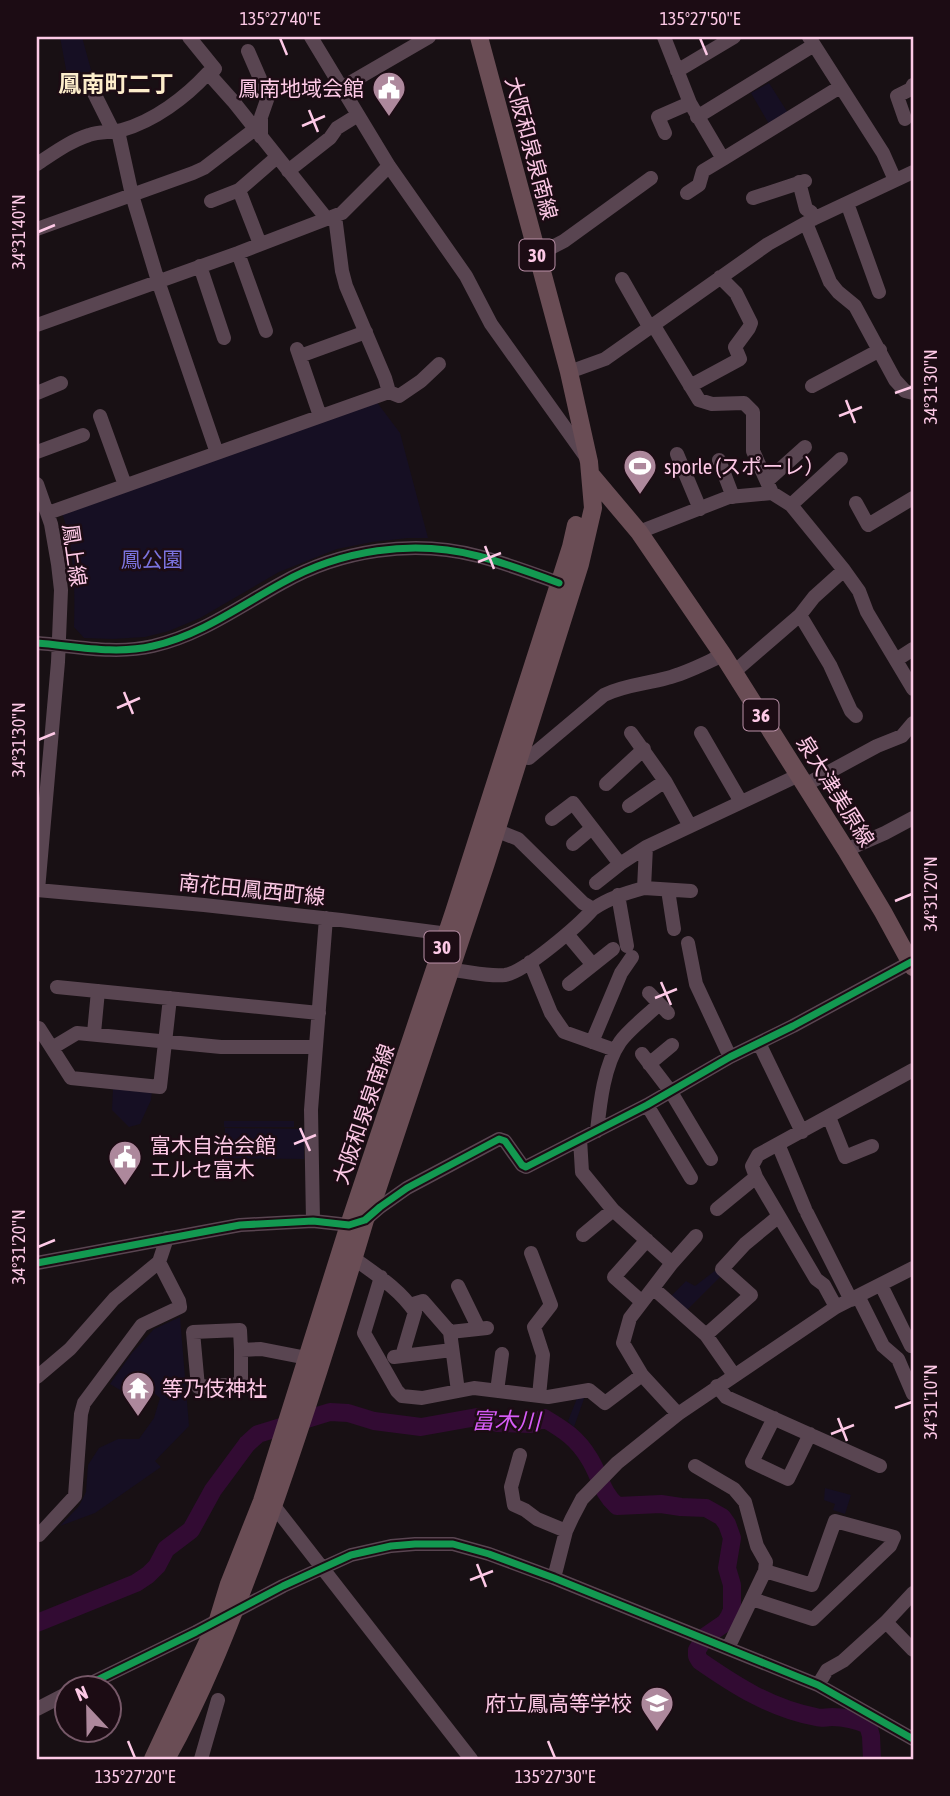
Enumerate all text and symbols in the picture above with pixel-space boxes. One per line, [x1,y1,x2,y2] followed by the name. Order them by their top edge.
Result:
[240,8,321,29] text: 135°27'40"E
[660,8,741,29] text: 135°27'50"E
[370,69,408,118] public building icon: 鳳南地域会館
[59,71,174,97] district label: 鳳南町二丁
[501,74,563,222] street label: 大阪和泉泉南線
[238,76,364,100] place label: 鳳南地域会館
[8,194,29,270] text: 34°31'40"N
[520,240,554,270] road number: 30
[920,349,941,425] text: 34°31'30"N
[621,447,659,496] sports icon: sporle (スポーレ）
[664,454,825,478] place label: sporle (スポーレ）
[59,522,91,588] street label: 鳳上線
[121,547,184,571] park label: 鳳公園
[744,700,778,730] road number: 36
[8,702,29,778] text: 34°31'30"N
[792,731,880,851] street label: 泉大津美原線
[920,856,941,932] text: 34°31'20"N
[178,869,326,909] street label: 南花田鳳西町線
[424,931,460,962] road number: 30
[328,1041,398,1187] street label: 大阪和泉泉南線
[150,1133,276,1181] place label: 富木自治会館 エルセ富木
[106,1138,144,1187] public building icon: 富木自治会館 エルセ富木
[8,1209,29,1285] text: 34°31'20"N
[920,1364,941,1440] text: 34°31'10"N
[119,1369,157,1418] temple icon: 等乃伎神社
[162,1376,267,1400] place label: 等乃伎神社
[471,1407,544,1435] water label: 富木川
[52,1674,122,1744] north arrow
[72,1681,91,1706] text: N
[638,1684,676,1733] school or university icon: 府立鳳高等学校
[485,1691,632,1715] place label: 府立鳳高等学校
[95,1766,176,1787] text: 135°27'20"E
[515,1766,596,1787] text: 135°27'30"E

